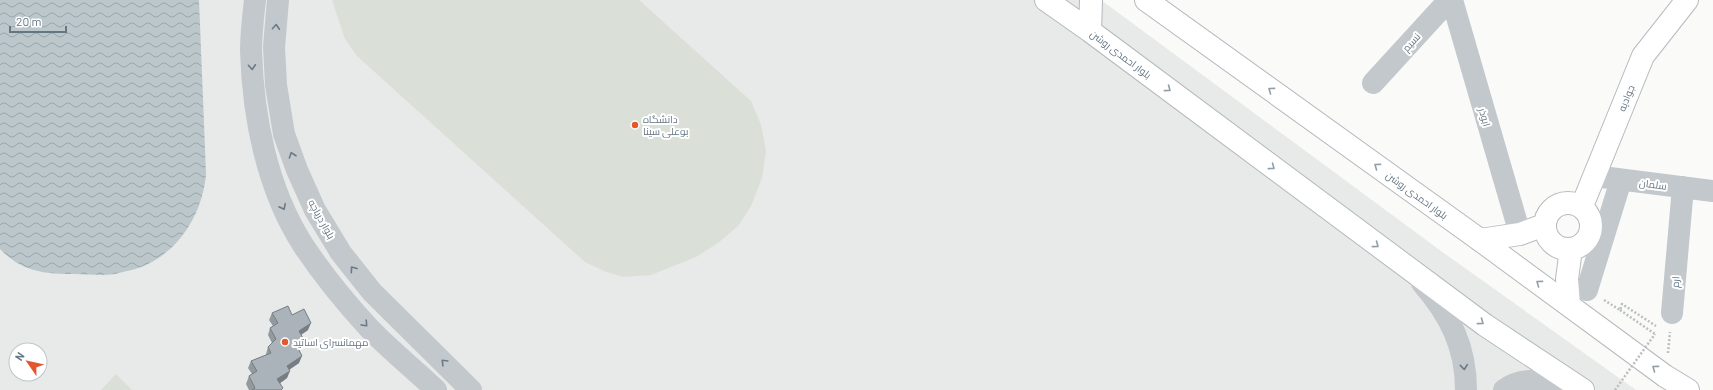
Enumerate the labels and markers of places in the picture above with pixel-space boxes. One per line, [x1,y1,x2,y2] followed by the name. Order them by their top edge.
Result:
[643,113,688,138] place label: دانشگاه بوعلی سینا
[630,120,640,130] marker: دانشگاه بوعلی سینا
[293,336,368,349] place label: مهمانسرای اساتید
[280,337,290,347] marker: مهمانسرای اساتید

